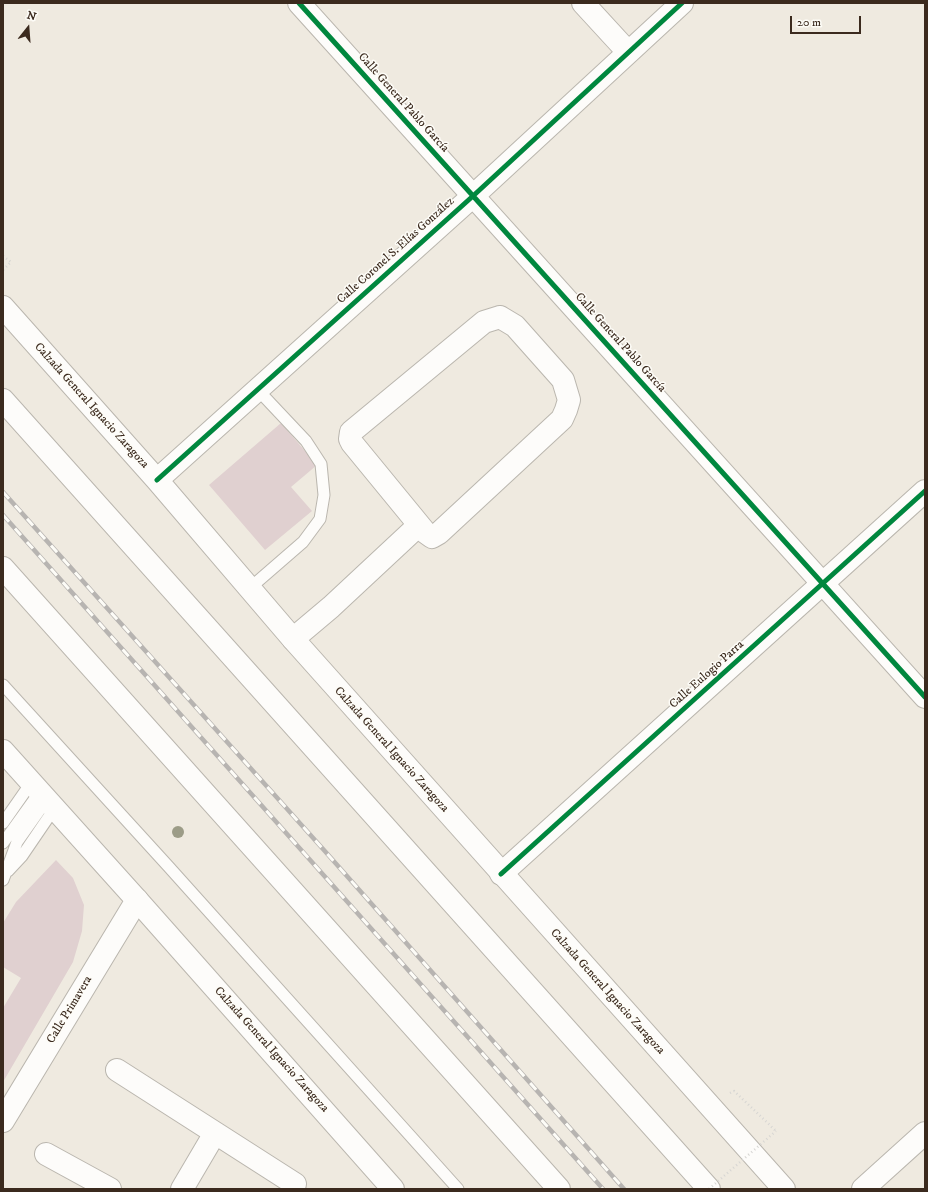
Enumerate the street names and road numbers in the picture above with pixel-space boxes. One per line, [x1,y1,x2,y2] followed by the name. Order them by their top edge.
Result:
[355,50,451,156] street label: Calle General Pablo García
[335,195,457,307] street label: Calle Coronel S. Elías González
[572,290,668,396] street label: Calle General Pablo García
[31,340,151,472] street label: Calzada General Ignacio Zaragoza
[667,638,747,712] street label: Calle Eulogio Parra
[331,684,451,816] street label: Calzada General Ignacio Zaragoza
[547,926,667,1058] street label: Calzada General Ignacio Zaragoza
[44,974,96,1046] street label: Calle Primavera
[211,984,331,1116] street label: Calzada General Ignacio Zaragoza

